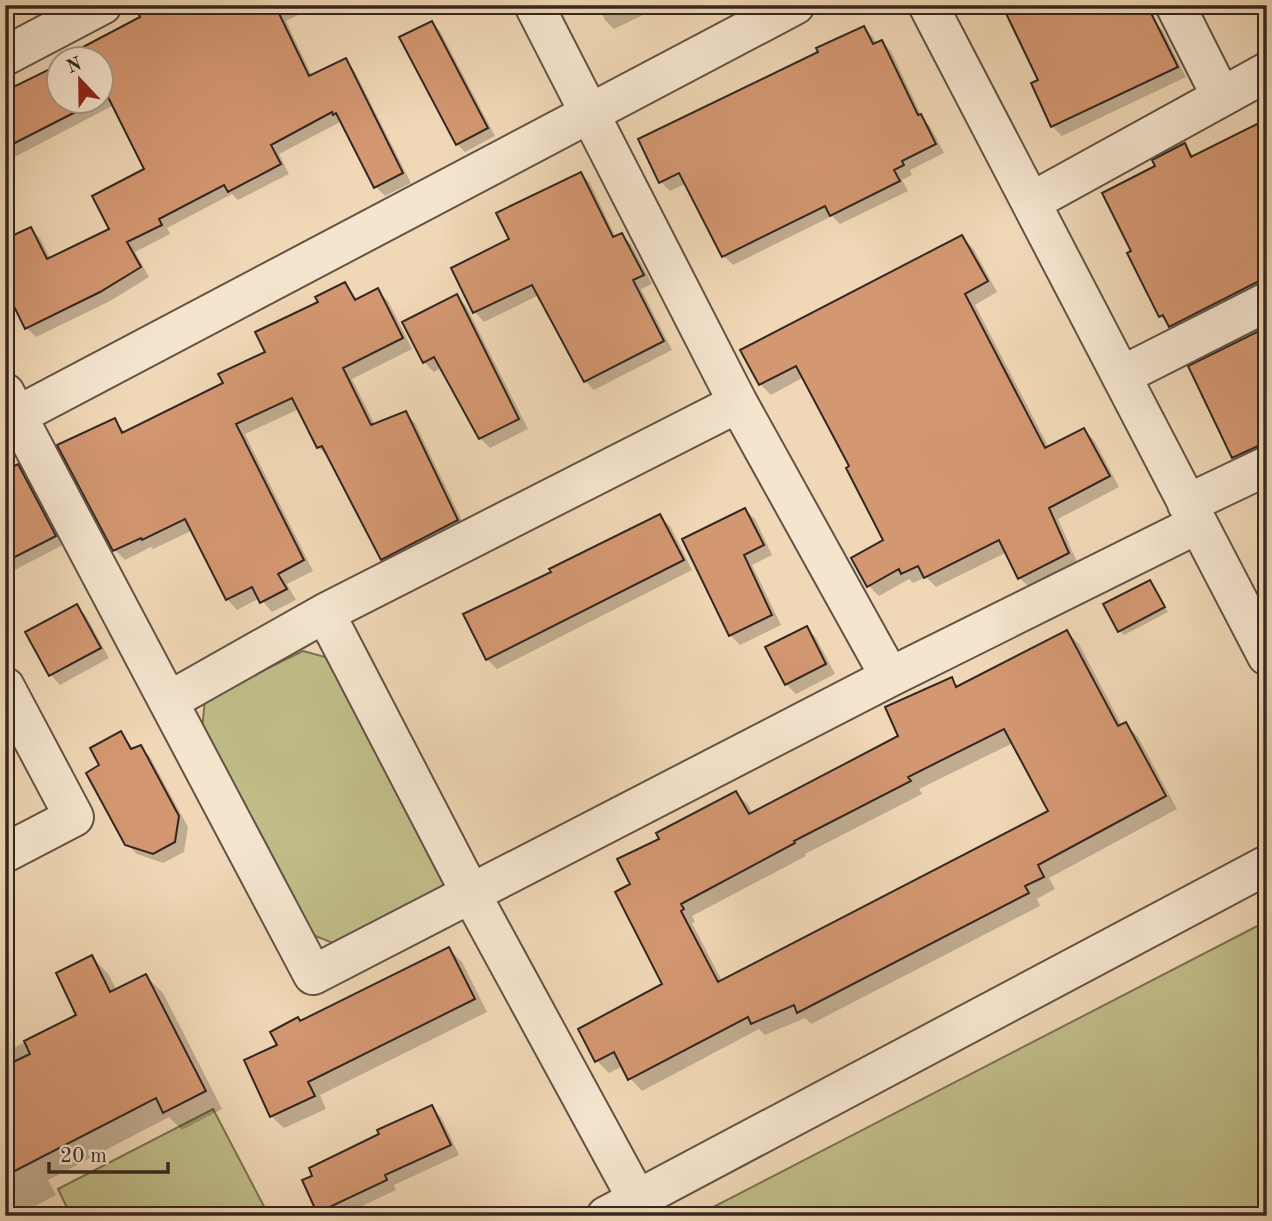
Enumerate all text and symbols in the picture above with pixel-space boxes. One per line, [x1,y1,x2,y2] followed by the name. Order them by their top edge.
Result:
[46,46,116,116] north arrow
[64,55,85,78] text: N
[49,1130,168,1174] scale bar
[60,1146,107,1167] text: 20 m

